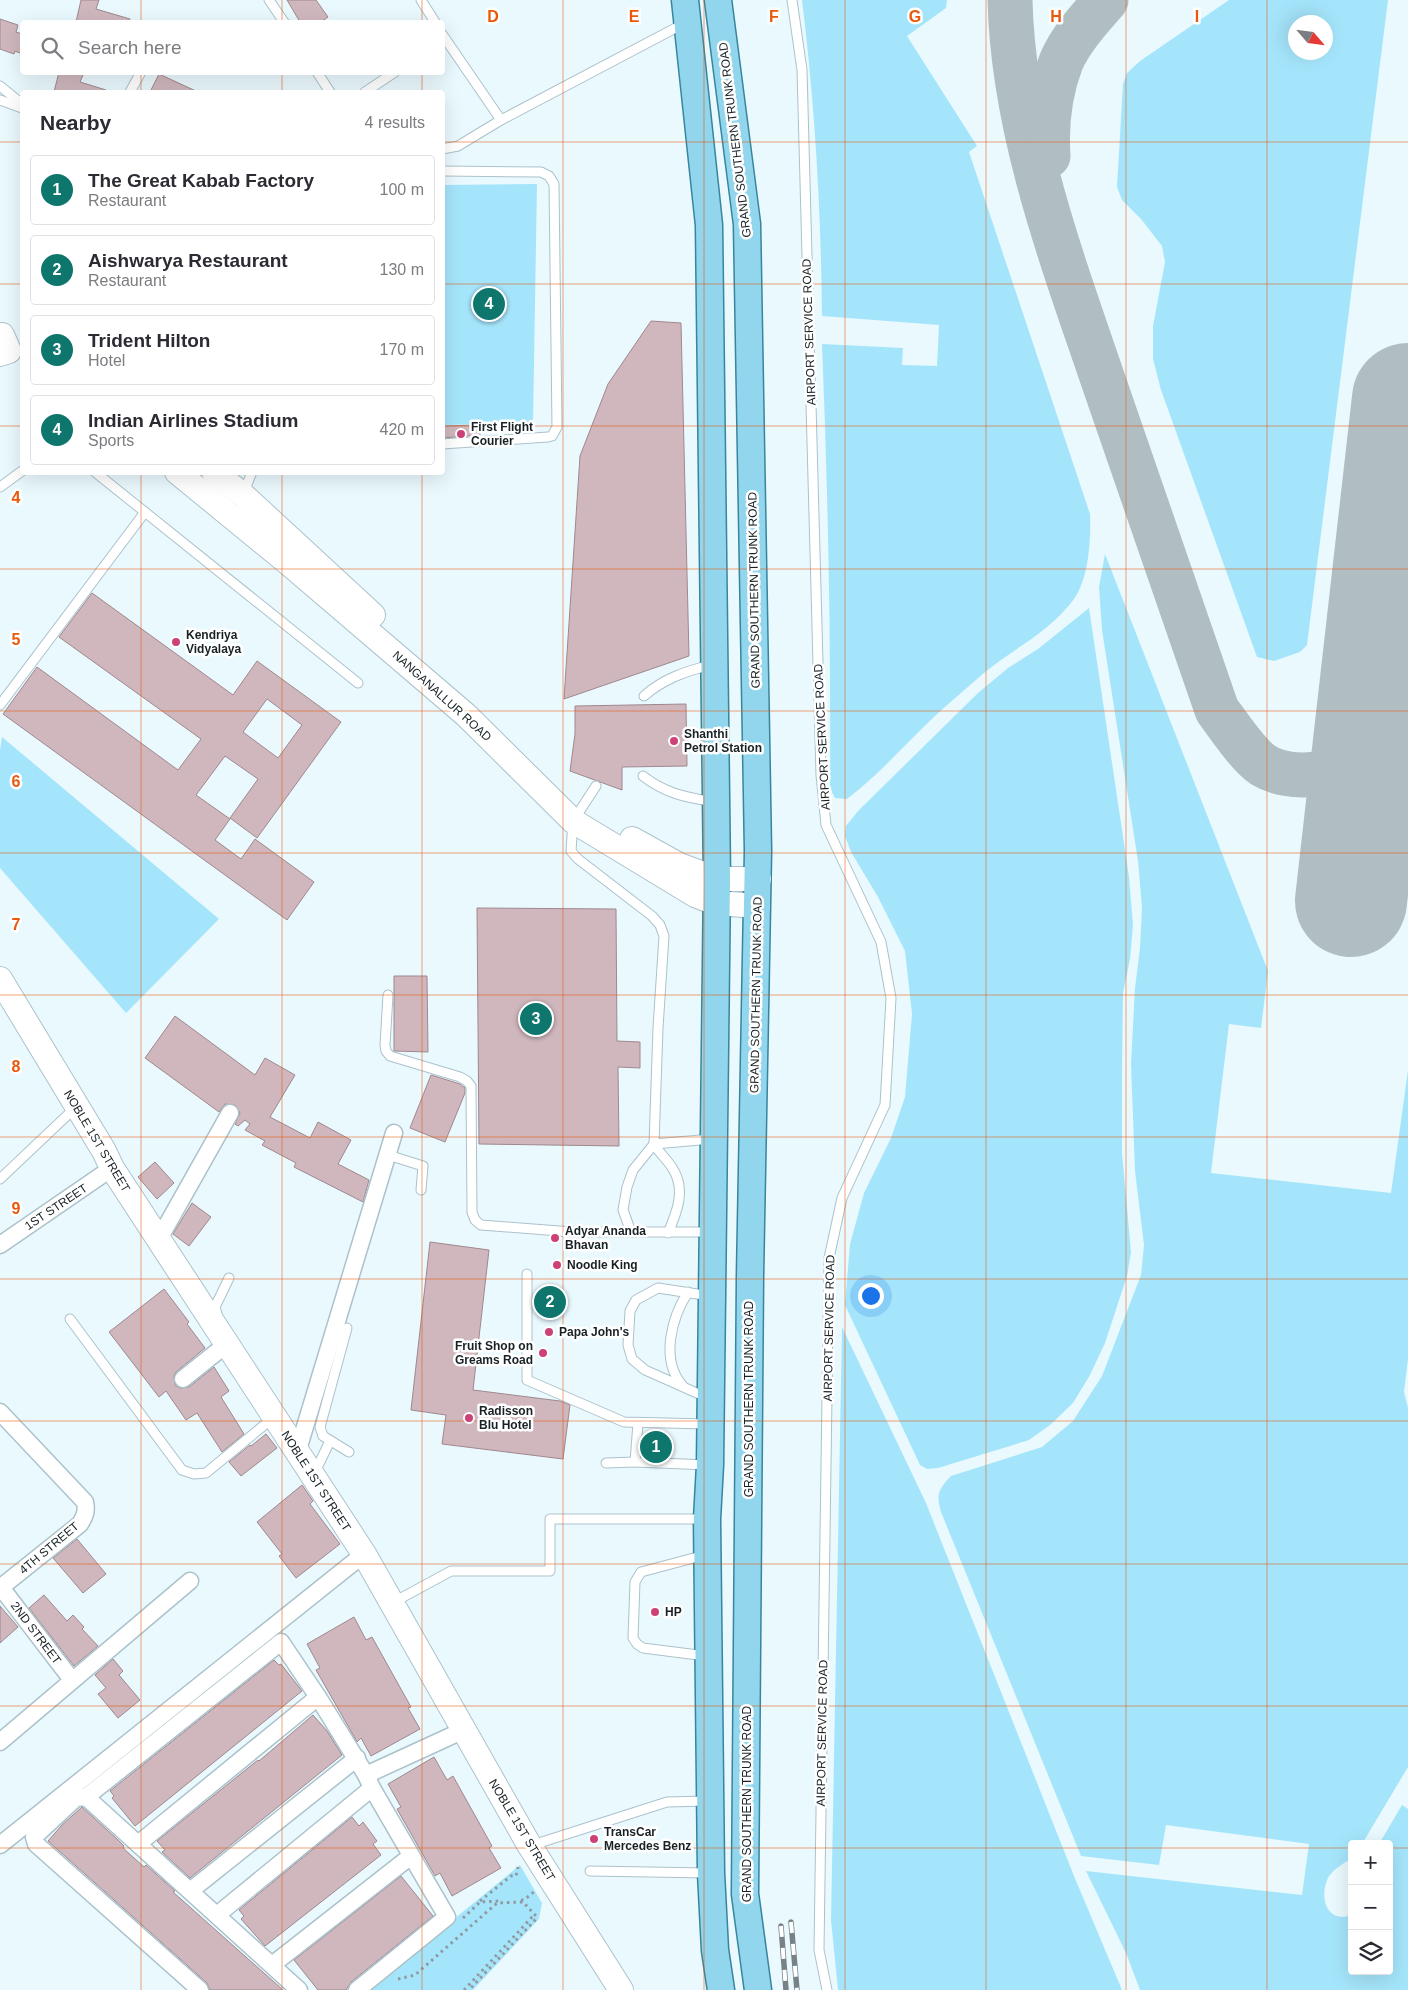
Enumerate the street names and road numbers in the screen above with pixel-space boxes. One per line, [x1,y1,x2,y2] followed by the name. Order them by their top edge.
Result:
[716,41,754,238] street label: GRAND SOUTHERN TRUNK ROAD
[799,258,819,406] street label: AIRPORT SERVICE ROAD
[745,491,763,688] street label: GRAND SOUTHERN TRUNK ROAD
[390,648,495,744] street label: NANGANALLUR ROAD
[811,663,833,811] street label: AIRPORT SERVICE ROAD
[747,896,765,1093] street label: GRAND SOUTHERN TRUNK ROAD
[61,1087,133,1195] street label: NOBLE 1ST STREET
[22,1181,91,1233] street label: 1ST STREET
[821,1254,837,1401] street label: AIRPORT SERVICE ROAD
[742,1300,756,1497] street label: GRAND SOUTHERN TRUNK ROAD
[278,1428,354,1534] street label: NOBLE 1ST STREET
[16,1519,82,1577] street label: 4TH STREET
[8,1599,64,1668] street label: 2ND STREET
[814,1659,830,1806] street label: AIRPORT SERVICE ROAD
[740,1705,754,1902] street label: GRAND SOUTHERN TRUNK ROAD
[486,1776,558,1884] street label: NOBLE 1ST STREET

